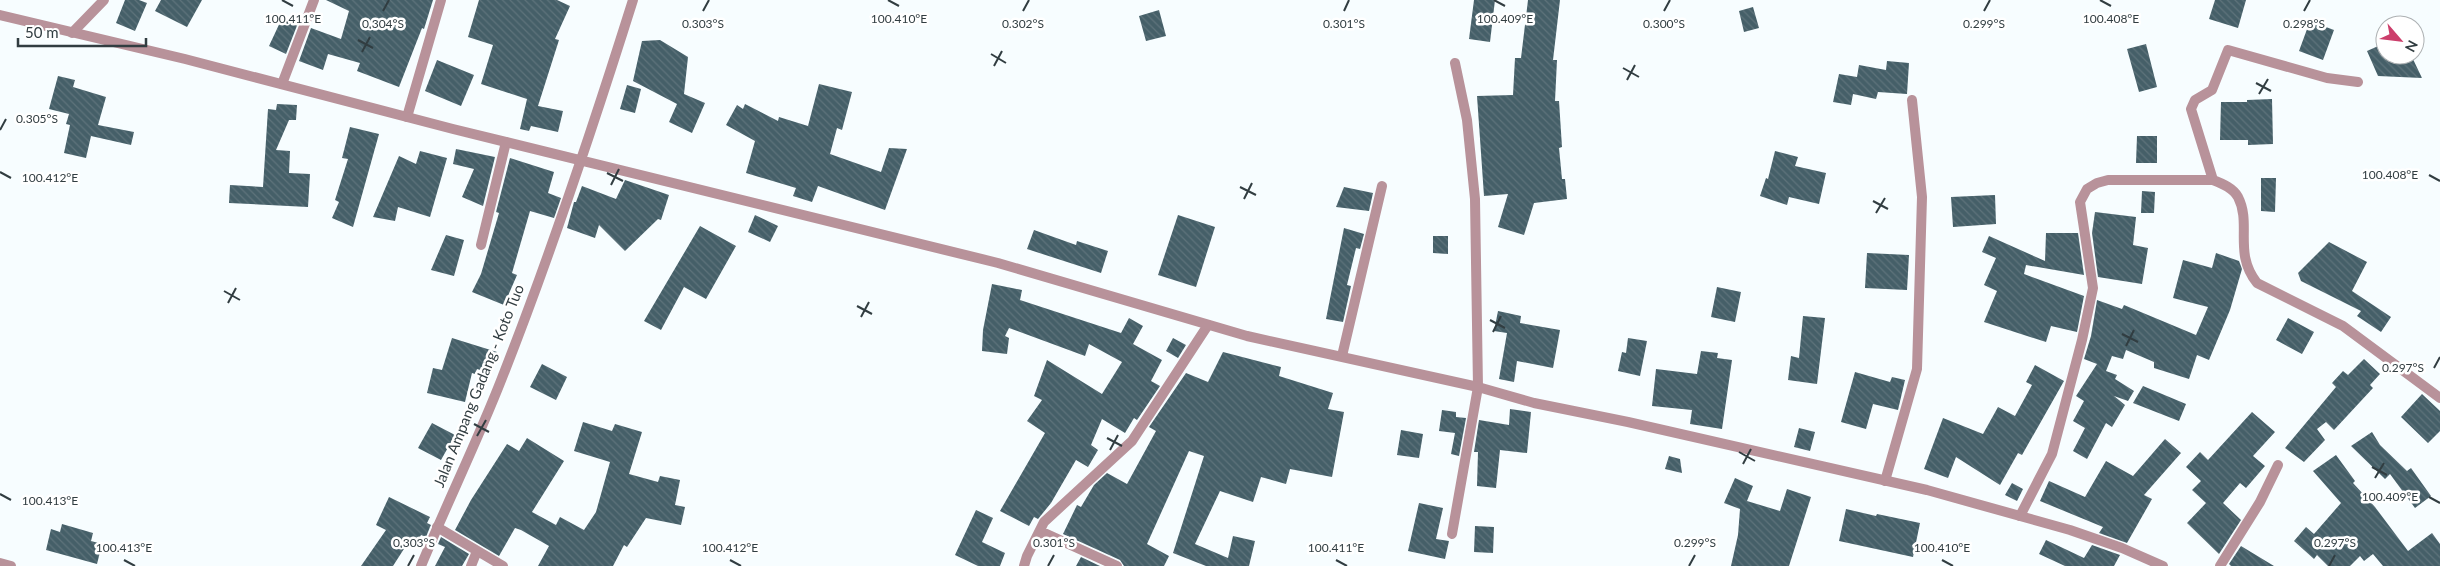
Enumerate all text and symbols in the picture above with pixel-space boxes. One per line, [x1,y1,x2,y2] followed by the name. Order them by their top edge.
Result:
[265,11,321,26] text: 100.411°E
[871,11,927,26] text: 100.410°E
[1477,11,1533,26] text: 100.409°E
[2083,11,2139,26] text: 100.408°E
[18,15,145,47] scale bar
[2375,15,2425,65] north arrow
[362,16,404,31] text: 0.304°S
[682,16,724,31] text: 0.303°S
[1002,16,1044,31] text: 0.302°S
[1323,16,1365,31] text: 0.301°S
[1643,16,1685,31] text: 0.300°S
[1963,16,2005,31] text: 0.299°S
[2283,16,2325,31] text: 0.298°S
[25,23,59,41] text: 50 m
[2402,38,2422,55] text: N
[16,111,58,126] text: 0.305°S
[2362,167,2418,182] text: 100.408°E
[22,170,78,185] text: 100.412°E
[429,282,527,490] street label: Jalan Ampang Gadang - Koto Tuo
[2382,360,2424,375] text: 0.297°S
[2362,489,2418,504] text: 100.409°E
[22,493,78,508] text: 100.413°E
[393,535,435,550] text: 0.303°S
[1033,535,1075,550] text: 0.301°S
[1674,535,1716,550] text: 0.299°S
[2314,535,2356,550] text: 0.297°S
[96,540,152,555] text: 100.413°E
[702,540,758,555] text: 100.412°E
[1308,540,1364,555] text: 100.411°E
[1914,540,1970,555] text: 100.410°E

